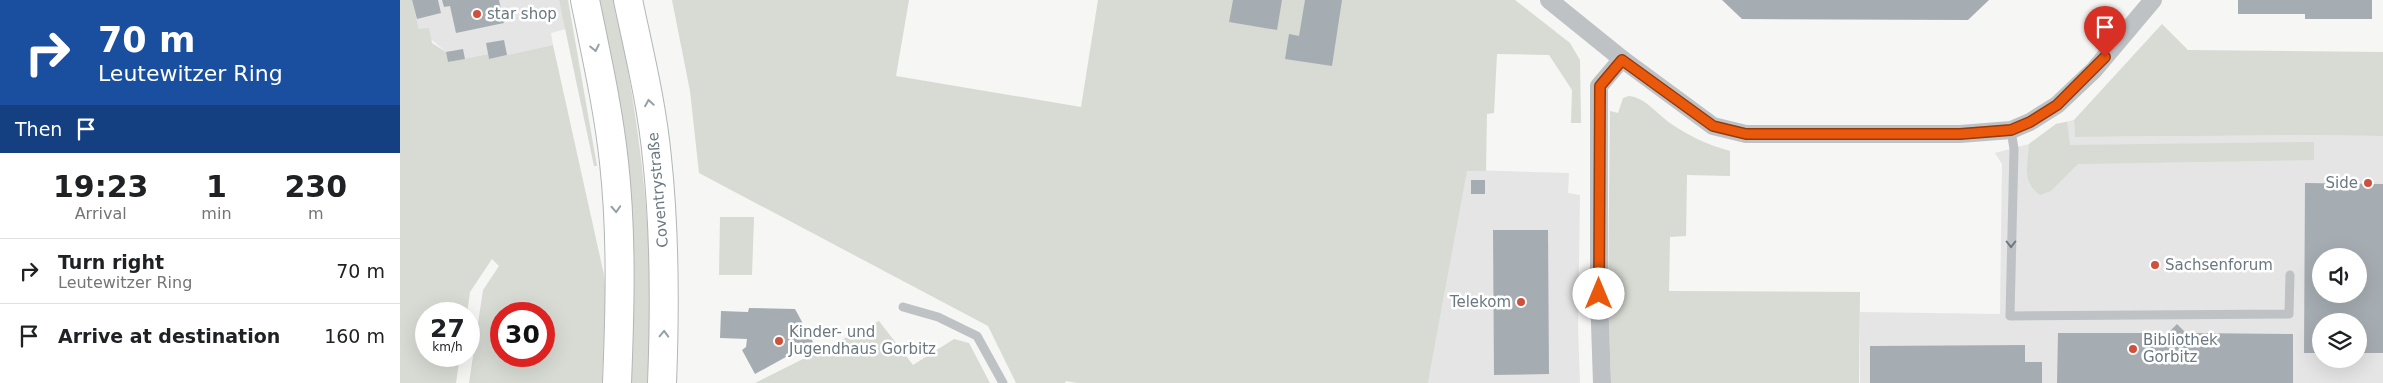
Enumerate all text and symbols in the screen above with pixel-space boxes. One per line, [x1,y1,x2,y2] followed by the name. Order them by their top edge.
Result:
[487,5,557,23] place label: star shop
[2084,6,2126,57] pin
[471,8,483,20] marker: star shop
[2091,13,2119,41] icon: arrive
[15,20,80,85] icon: right
[98,20,195,60] text: 70 m
[589,43,600,52] one-way arrow
[98,61,283,86] text: Leutewitzer Ring
[644,98,654,107] one-way arrow
[72,115,100,143] icon: arrive
[15,118,62,140] text: Then
[644,131,672,249] street label: Coventrystraße
[53,169,148,204] text: 19:23
[206,169,227,204] text: 1
[284,169,347,204] text: 230
[2326,174,2358,192] place label: Side
[2362,177,2374,189] marker: Side
[75,204,127,223] text: Arrival
[201,204,232,223] text: min
[308,204,324,223] text: m
[611,205,622,213] one-way arrow
[2006,240,2016,248] one-way arrow
[2312,248,2367,368] map controls
[2312,248,2367,303] button: sound
[58,251,164,273] text: Turn right
[2165,256,2273,274] place label: Sachsenforum
[15,257,43,285] icon: right
[2149,259,2161,271] marker: Sachsenforum
[336,260,385,282] text: 70 m
[1572,267,1624,319] position arrow
[58,273,192,292] text: Leutewitzer Ring
[1449,293,1511,311] place label: Telekom
[1515,296,1527,308] marker: Telekom
[490,302,555,367] speed limit sign: 30
[2312,313,2367,368] button: layers
[430,314,465,343] text: 27
[15,322,43,350] icon: arrive
[788,323,936,358] place label: Kinder- und Jugendhaus Gorbitz
[58,325,280,347] text: Arrive at destination
[324,325,385,347] text: 160 m
[658,330,669,338] one-way arrow
[2143,331,2218,366] place label: Bibliothek Gorbitz
[773,335,785,347] marker: Kinder- und Jugendhaus Gorbitz
[432,340,463,354] text: km/h
[2127,343,2139,355] marker: Bibliothek Gorbitz

